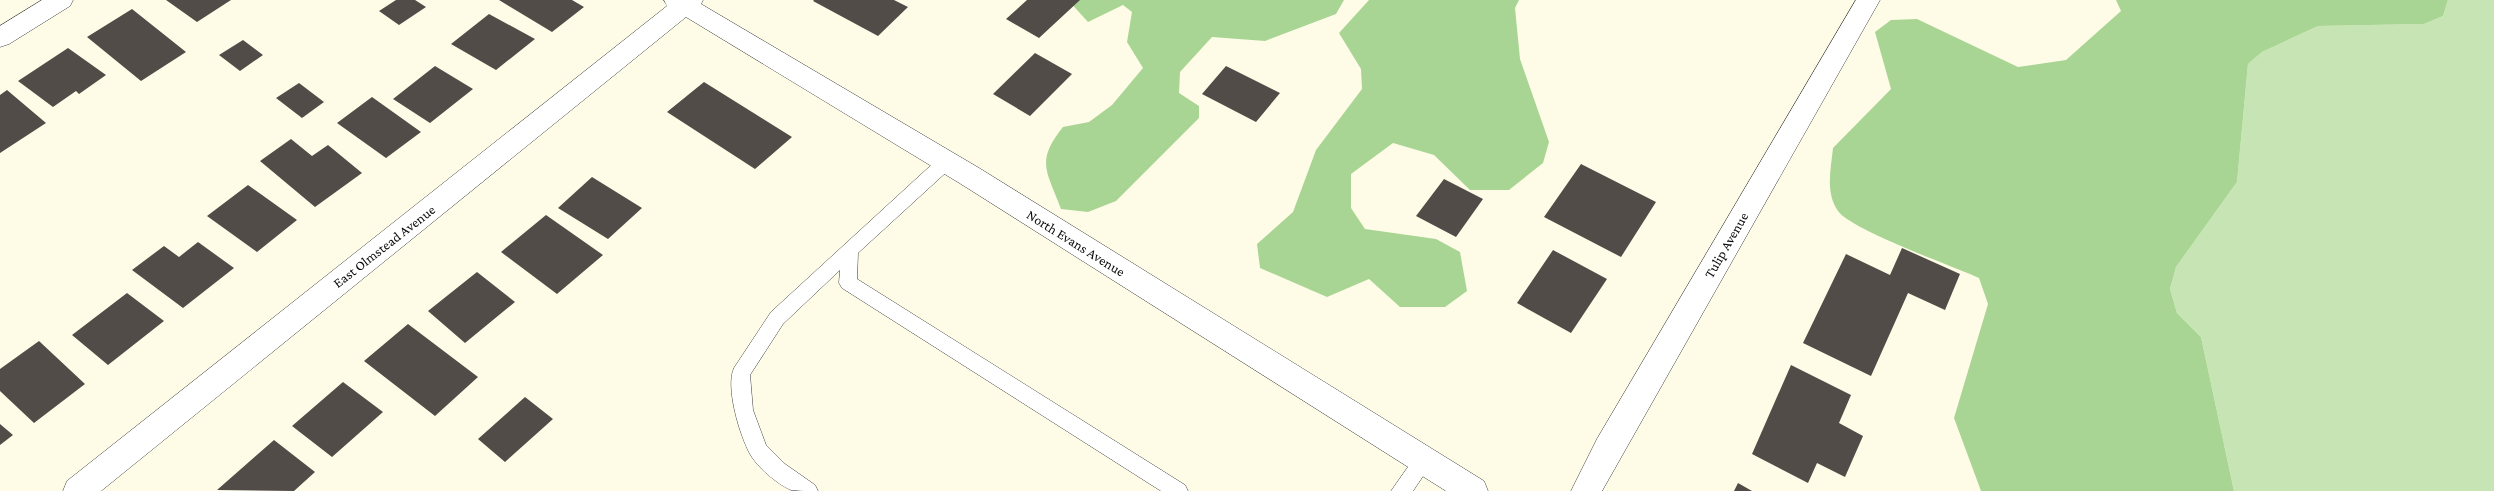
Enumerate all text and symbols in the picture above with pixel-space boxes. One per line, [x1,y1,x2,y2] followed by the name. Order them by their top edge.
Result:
[330,201,438,291] street label: East Olmstead Avenue
[1024,206,1128,280] street label: North Evans Avenue
[1701,209,1751,281] street label: Tulip Avenue

